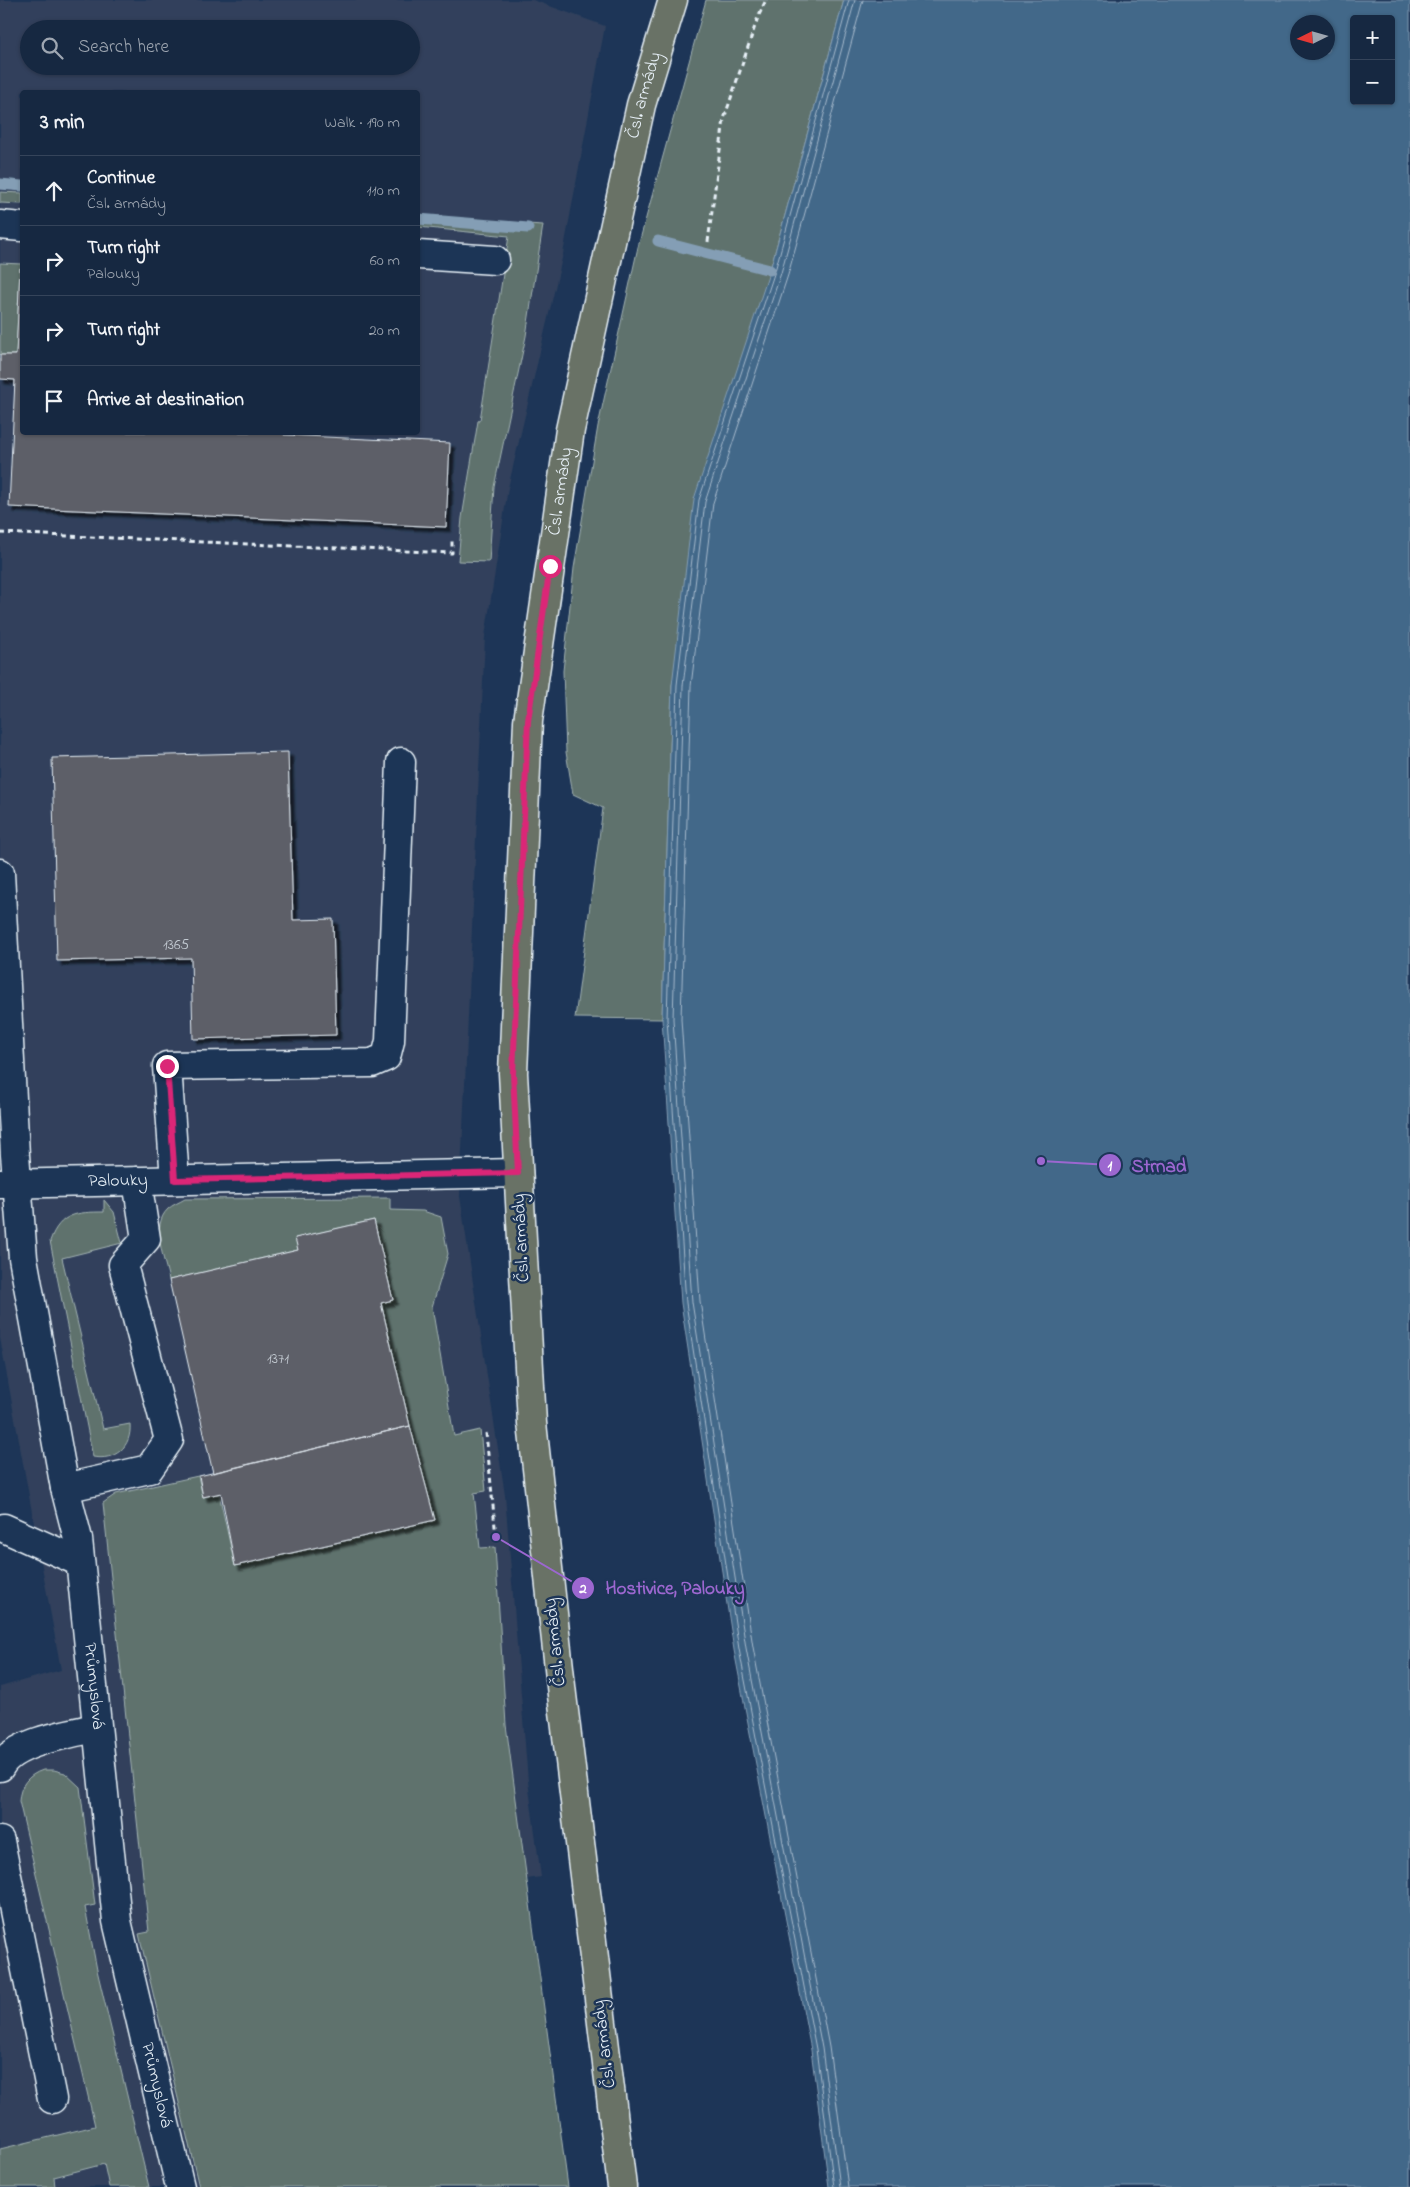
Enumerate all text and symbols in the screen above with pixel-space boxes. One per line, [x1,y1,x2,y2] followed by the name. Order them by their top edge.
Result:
[1290,15,1335,60] north arrow
[1350,15,1395,105] map controls
[1350,15,1395,60] button: +
[20,20,420,75] search box
[38,34,66,62] icon: search
[78,34,169,61] text: Search here
[621,49,669,141] street label: Čsl. armády
[1350,60,1395,105] button: −
[40,108,84,138] text: 3 min
[325,111,400,135] text: Walk · 190 m
[87,165,155,192] text: Continue
[40,177,68,205] icon: ahead
[366,179,400,203] text: 110 m
[87,192,166,216] text: Čsl. armády
[87,235,160,262] text: Turn right
[40,247,68,275] icon: right
[370,249,400,273] text: 60 m
[87,262,140,286] text: Palouky
[40,317,68,345] icon: right
[87,317,160,344] text: Turn right
[369,319,400,343] text: 20 m
[40,387,68,415] icon: arrive
[87,387,244,414] text: Arrive at destination
[542,446,580,537] street label: Čsl. armády
[539,555,562,578] route start
[163,934,189,956] house number: 1365
[156,1055,179,1078] route end
[1097,1148,1197,1182] callout: Strnad
[1132,1154,1187,1181] text: Strnad
[1108,1155,1113,1177] text: 1
[88,1168,148,1195] street label: Palouky
[507,1193,537,1283] street label: Čsl. armády
[267,1348,289,1370] house number: 1371
[570,1571,754,1605] callout: Hostivice, Palouky
[605,1576,745,1605] text: Hostivice, Palouky
[578,1578,587,1600] text: 2
[538,1597,574,1687] street label: Čsl. armády
[76,1642,110,1731] street label: Průmyslová
[587,1998,623,2090] street label: Čsl. armády
[133,2040,179,2131] street label: Průmyslová

